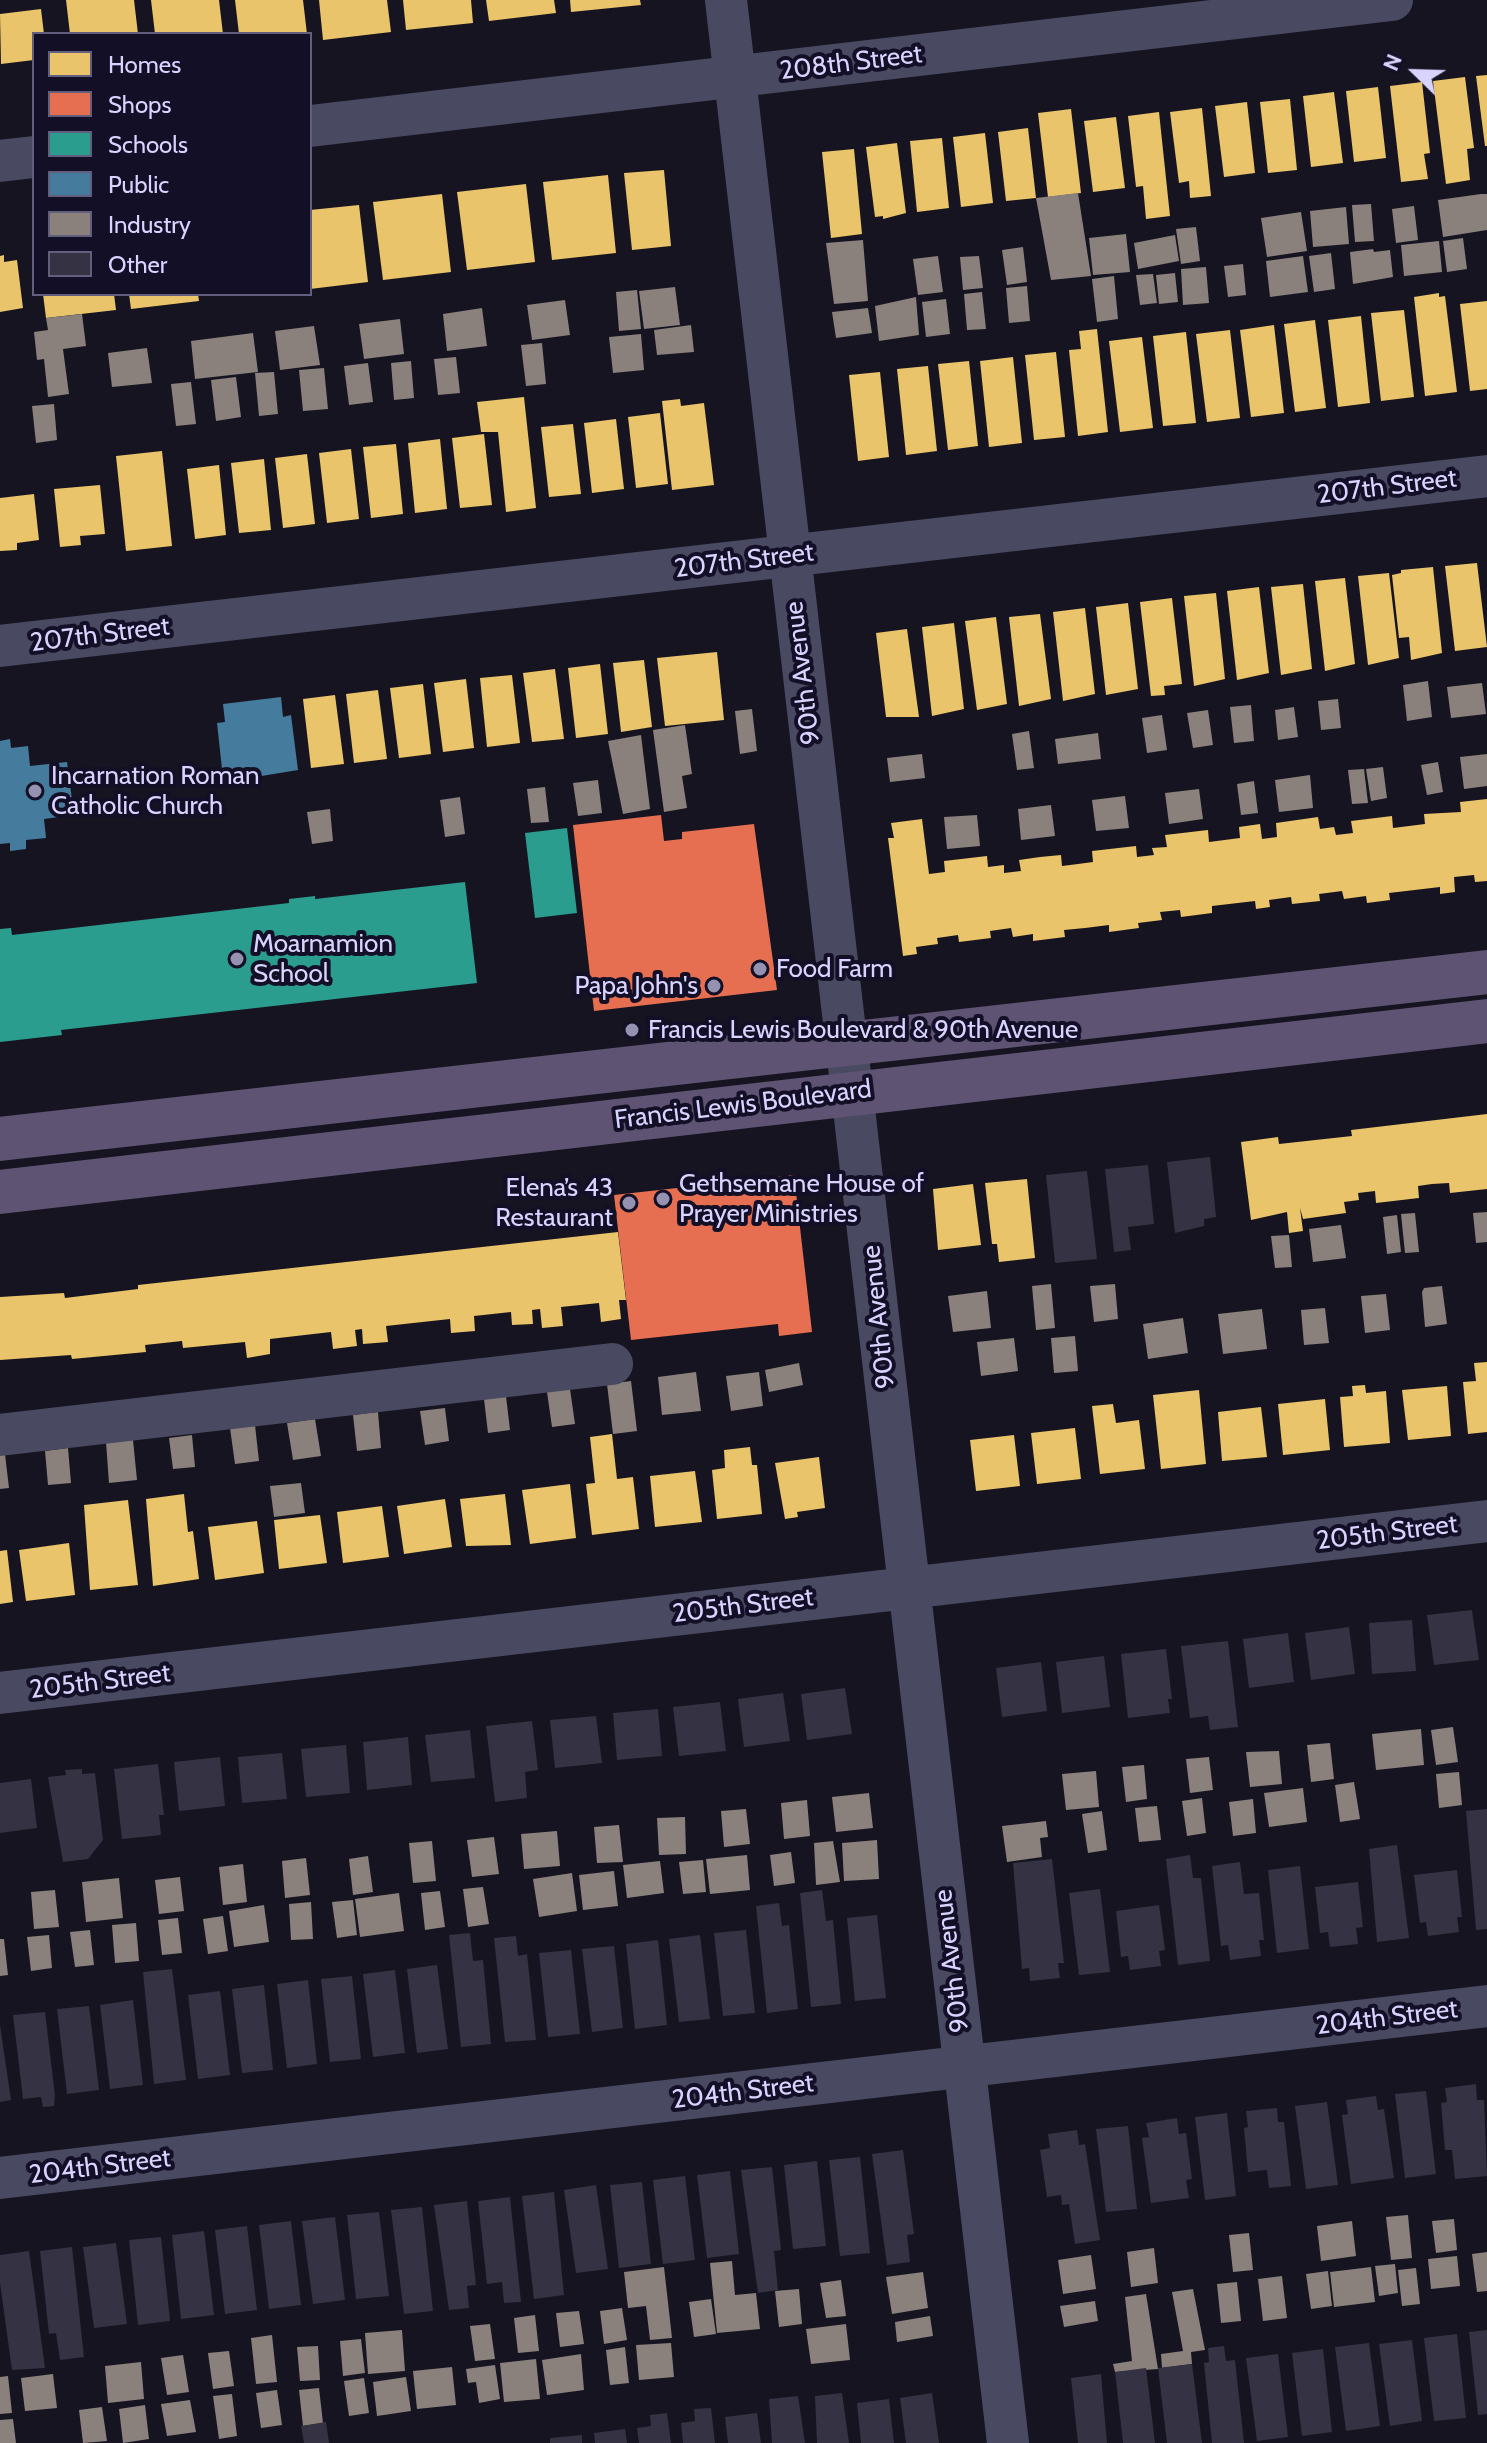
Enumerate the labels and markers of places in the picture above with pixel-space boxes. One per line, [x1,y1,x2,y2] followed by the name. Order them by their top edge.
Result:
[51,760,259,822] place label: Incarnation Roman Catholic Church
[26,782,44,800] marker: Incarnation Roman Catholic Church
[253,928,393,990] place label: Moarnamion School
[228,950,246,968] marker: Moarnamion School
[776,953,893,985] place label: Food Farm
[751,960,769,978] marker: Food Farm
[575,970,698,1002] place label: Papa John's
[705,977,723,995] marker: Papa John's
[648,1014,1078,1046] place label: Francis Lewis Boulevard & 90th Avenue
[623,1021,641,1039] marker: Francis Lewis Boulevard & 90th Avenue
[679,1168,924,1230] place label: Gethsemane House of Prayer Ministries
[495,1172,613,1234] place label: Elena’s 43 Restaurant
[654,1190,672,1208] marker: Gethsemane House of Prayer Ministries
[620,1194,638,1212] marker: Elena’s 43 Restaurant

